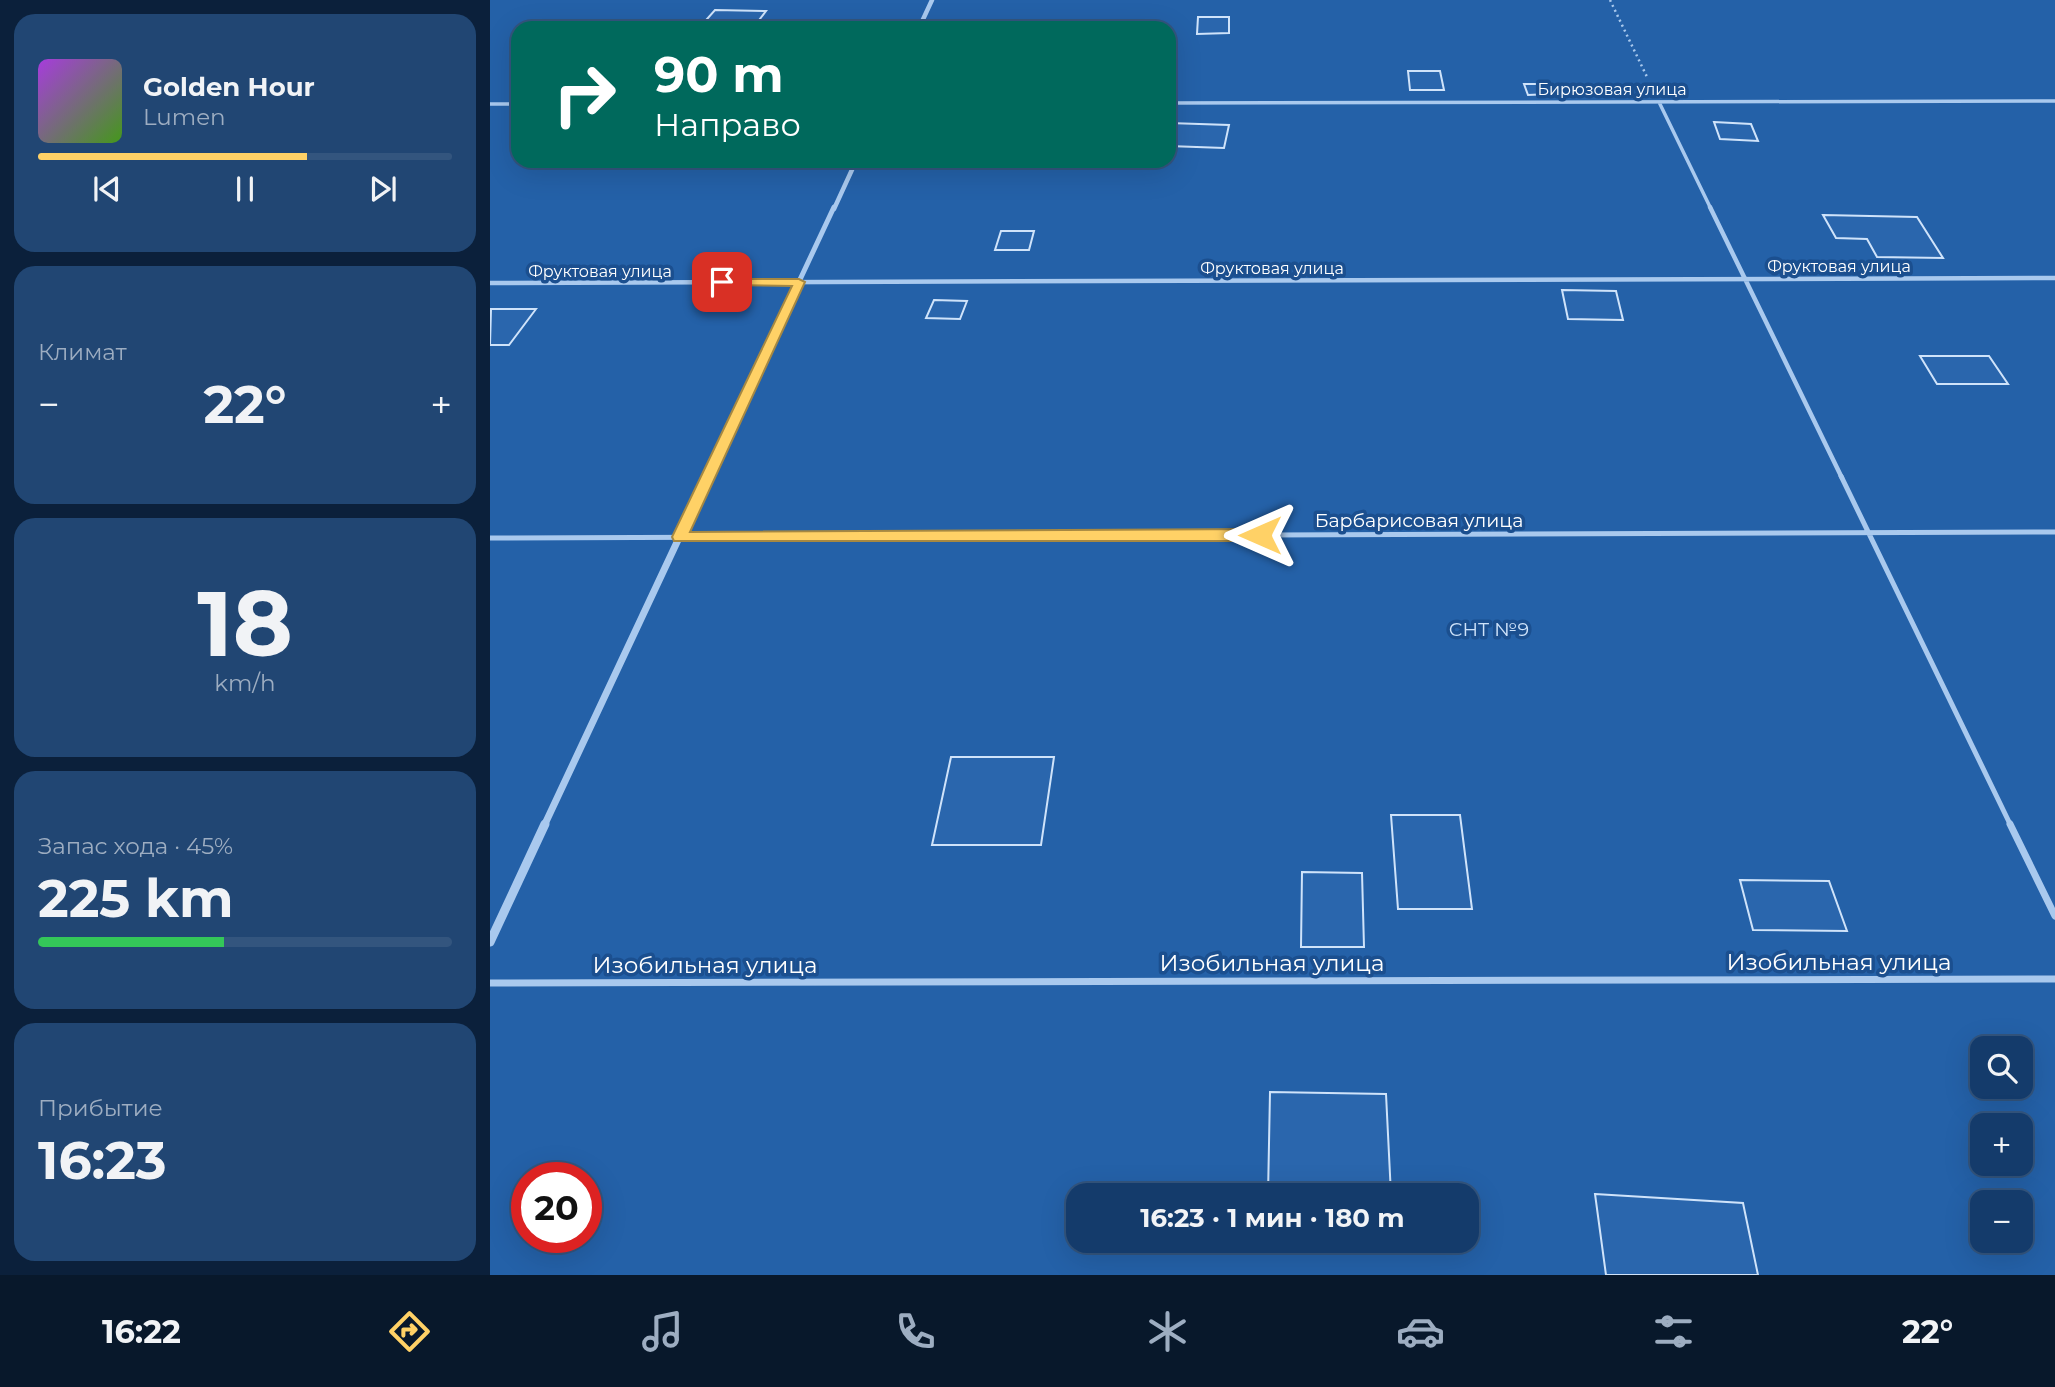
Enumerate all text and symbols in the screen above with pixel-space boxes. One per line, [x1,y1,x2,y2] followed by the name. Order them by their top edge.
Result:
[654,45,784,104] text: 90 m
[539,49,630,140] icon: right
[143,71,315,103] text: Golden Hour
[1537,80,1687,99] street label: Бирюзовая улица
[143,103,226,131] text: Lumen
[654,105,801,144] text: Направо
[88,170,126,208] icon: previous
[226,170,264,208] icon: pause
[364,170,402,208] icon: next
[692,252,752,312] pin
[1767,257,1911,276] street label: Фруктовая улица
[1200,259,1344,278] street label: Фруктовая улица
[528,262,672,281] street label: Фруктовая улица
[703,263,741,301] icon: arrive
[38,338,127,366] text: Климат
[203,373,287,436] text: 22°
[38,381,60,428] text: −
[430,381,452,428] text: +
[1223,498,1297,572] position arrow
[1315,509,1523,532] street label: Барбарисовая улица
[197,568,293,679] text: 18
[1449,618,1529,641] park label: СНТ №9
[214,669,276,697] text: km/h
[38,832,233,860] text: Запас хода · 45%
[38,867,233,930] text: 225 km
[1726,948,1952,976] street label: Изобильная улица
[1159,949,1385,977] street label: Изобильная улица
[592,951,818,979] street label: Изобильная улица
[1970,1036,2033,1253] map controls
[1970,1036,2033,1099] button: search
[38,1094,163,1122] text: Прибытие
[1970,1113,2033,1176] button: +
[38,1129,167,1192] text: 16:23
[511,1162,602,1253] speed limit sign: 20
[1970,1190,2033,1253] button: −
[1140,1202,1405,1234] text: 16:23 · 1 мин · 180 m
[385,1307,434,1356] icon: directions
[638,1307,687,1356] icon: music
[891,1307,940,1356] icon: phone
[1143,1307,1192,1356] icon: climate
[1396,1307,1445,1356] icon: car
[1649,1307,1698,1356] icon: filters
[102,1312,181,1351] text: 16:22
[1902,1312,1953,1351] text: 22°

